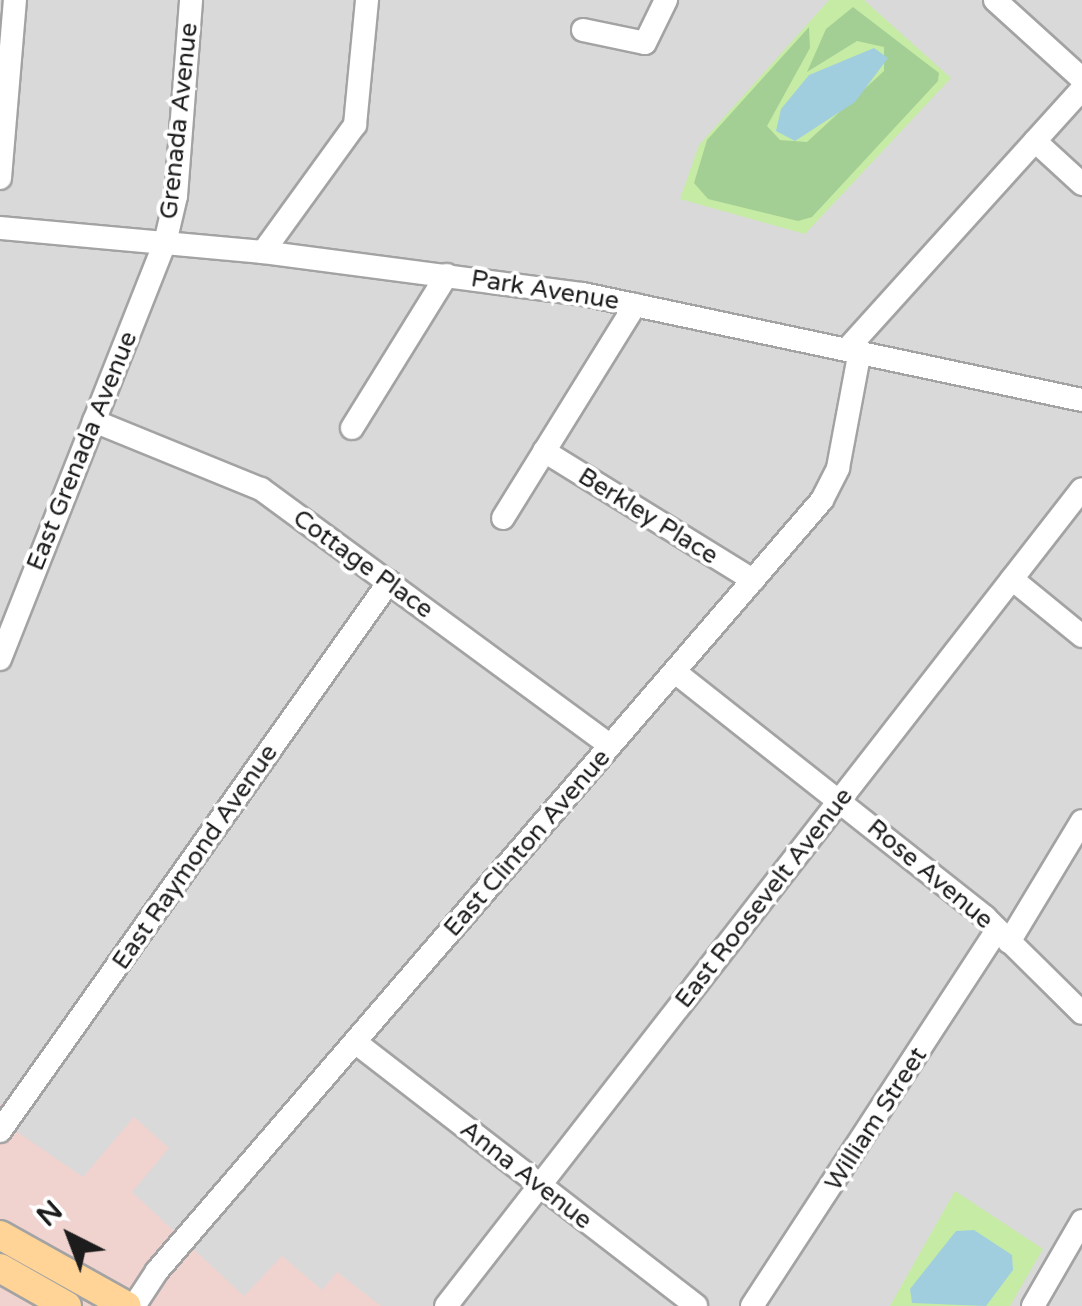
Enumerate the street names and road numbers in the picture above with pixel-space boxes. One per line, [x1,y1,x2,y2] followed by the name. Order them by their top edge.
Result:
[154,21,204,221] street label: Grenada Avenue
[469,264,621,316] street label: Park Avenue
[20,327,144,575] street label: East Grenada Avenue
[573,461,723,571] street label: Berkley Place
[287,503,439,625] street label: Cottage Place
[106,739,284,975] street label: East Raymond Avenue
[438,743,616,943] street label: East Clinton Avenue
[669,782,859,1014] street label: East Roosevelt Avenue
[861,813,999,935] street label: Rose Avenue
[819,1042,933,1196] street label: William Street
[454,1114,598,1236] street label: Anna Avenue

